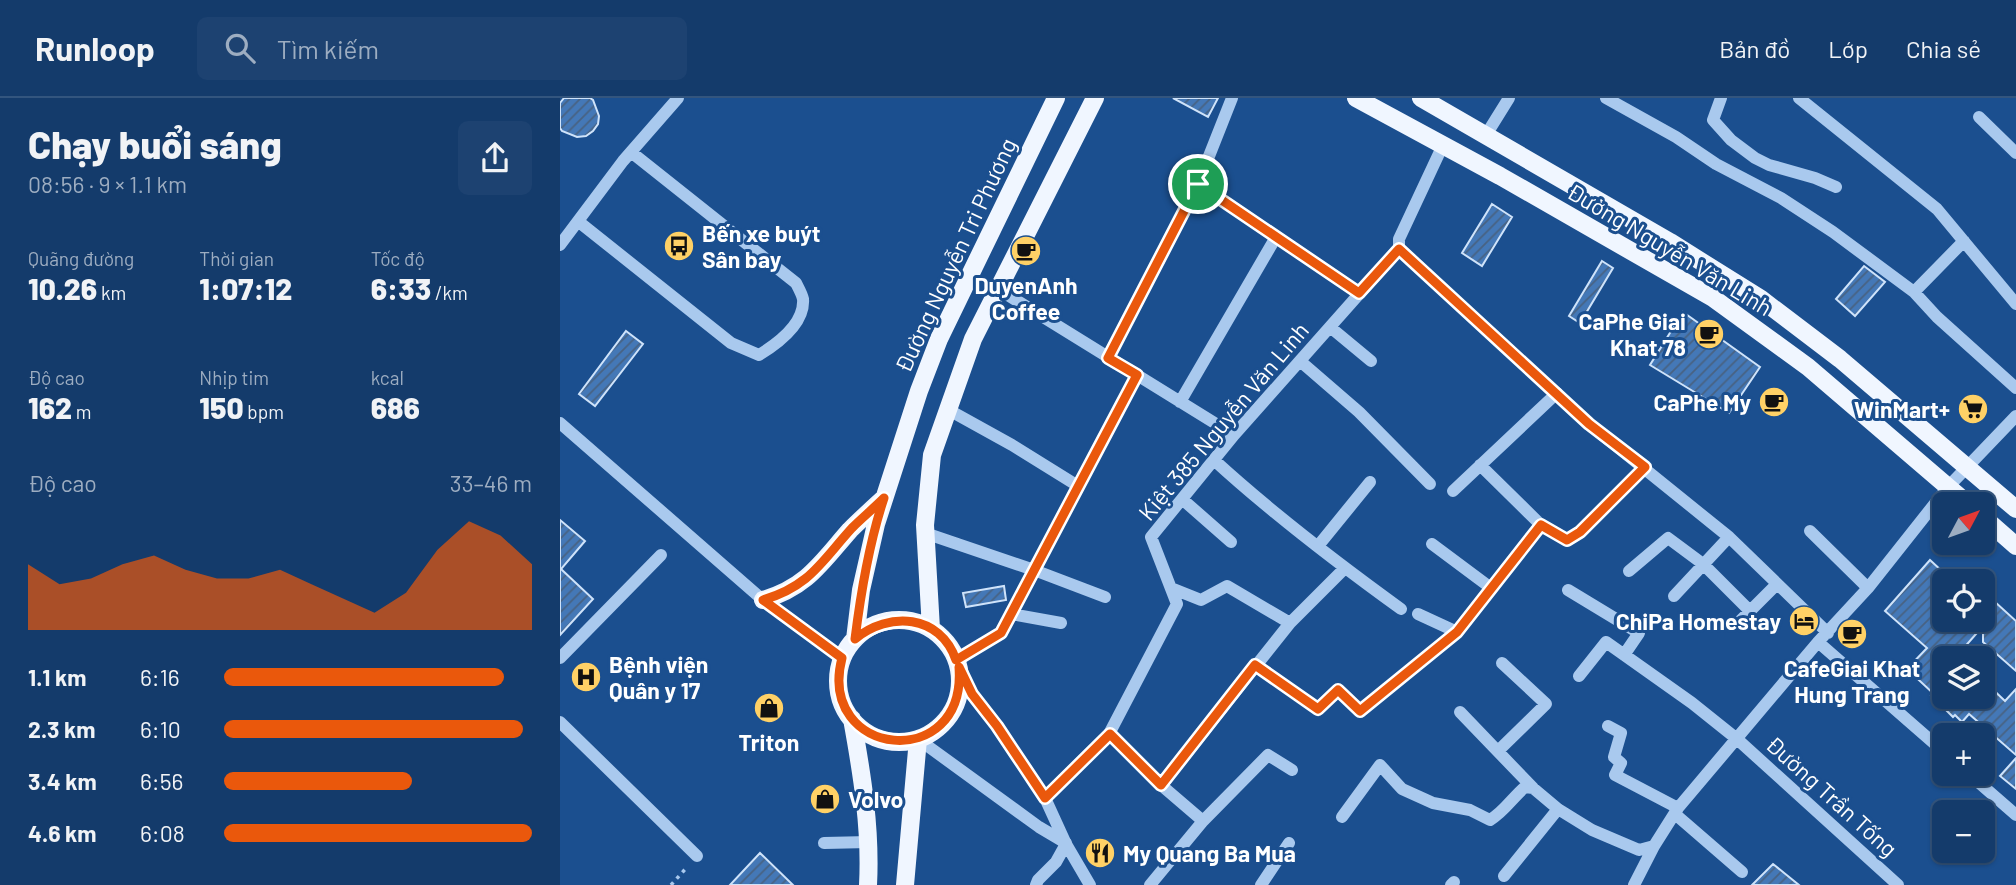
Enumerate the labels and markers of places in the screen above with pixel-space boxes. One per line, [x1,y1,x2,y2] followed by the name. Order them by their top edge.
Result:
[1168,154,1228,214] pin
[702,219,821,273] place label: Bến xe buýt Sân bay
[662,229,696,263] bus stop icon: Bến xe buýt Sân bay
[1009,234,1043,268] cafe icon: DuyenAnh Coffee
[974,271,1078,325] place label: DuyenAnh Coffee
[1579,307,1686,361] place label: CaPhe Giai Khat 78
[1692,317,1726,351] cafe icon: CaPhe Giai Khat 78
[1757,385,1791,419] cafe icon: CaPhe My
[1654,388,1751,416] place label: CaPhe My
[1956,392,1990,426] supermarket icon: WinMart+
[1854,395,1950,423] place label: WinMart+
[1787,604,1821,638] hotel icon: ChiPa Homestay
[1616,607,1781,635] place label: ChiPa Homestay
[1835,617,1869,651] cafe icon: CafeGiai Khat Hung Trang
[609,650,708,704] place label: Bệnh viện Quân y 17
[1784,654,1920,708] place label: CafeGiai Khat Hung Trang
[569,660,603,694] hospital icon: Bệnh viện Quân y 17
[752,691,786,725] shop icon: Triton
[739,728,799,756] place label: Triton
[808,782,842,816] shop icon: Volvo
[848,785,903,813] place label: Volvo
[1083,836,1117,870] restaurant icon: My Quang Ba Mua
[1123,839,1296,867] place label: My Quang Ba Mua

